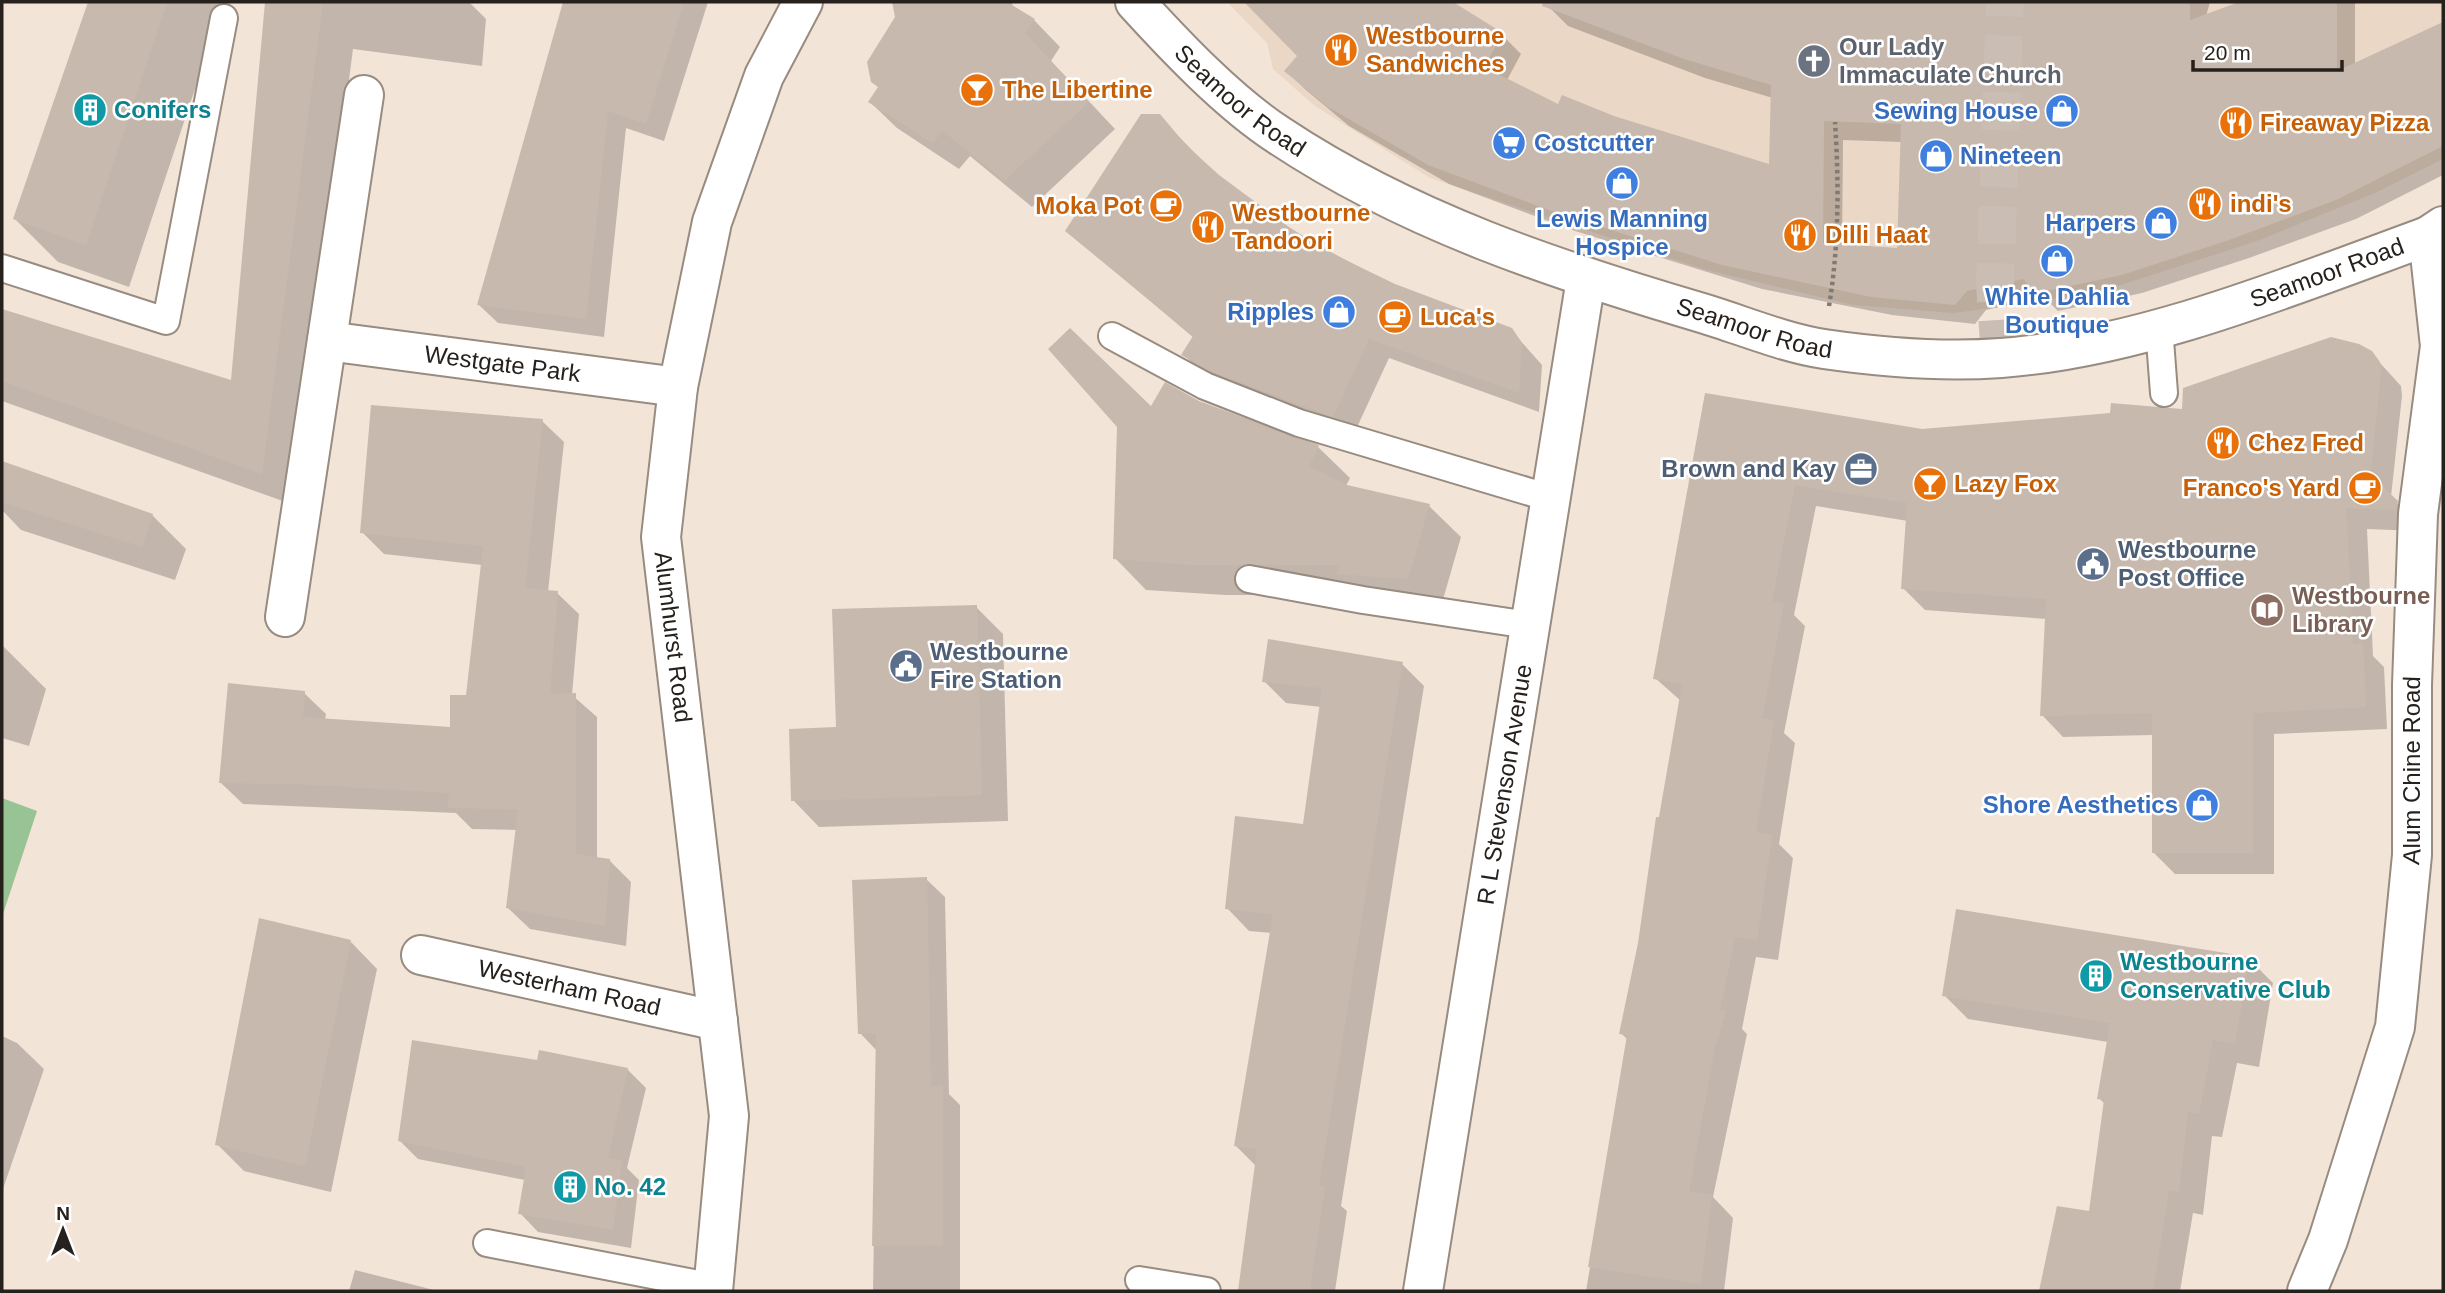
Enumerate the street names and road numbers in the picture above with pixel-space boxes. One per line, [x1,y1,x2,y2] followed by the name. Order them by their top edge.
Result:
[1170,39,1311,162] street label: Seamoor Road
[2246,232,2407,313] street label: Seamoor Road
[1673,292,1834,363] street label: Seamoor Road
[423,340,583,387] street label: Westgate Park
[650,550,697,724] street label: Alumhurst Road
[1471,662,1537,907] street label: R L Stevenson Avenue
[2397,676,2426,866] street label: Alum Chine Road
[476,954,663,1021] street label: Westerham Road

